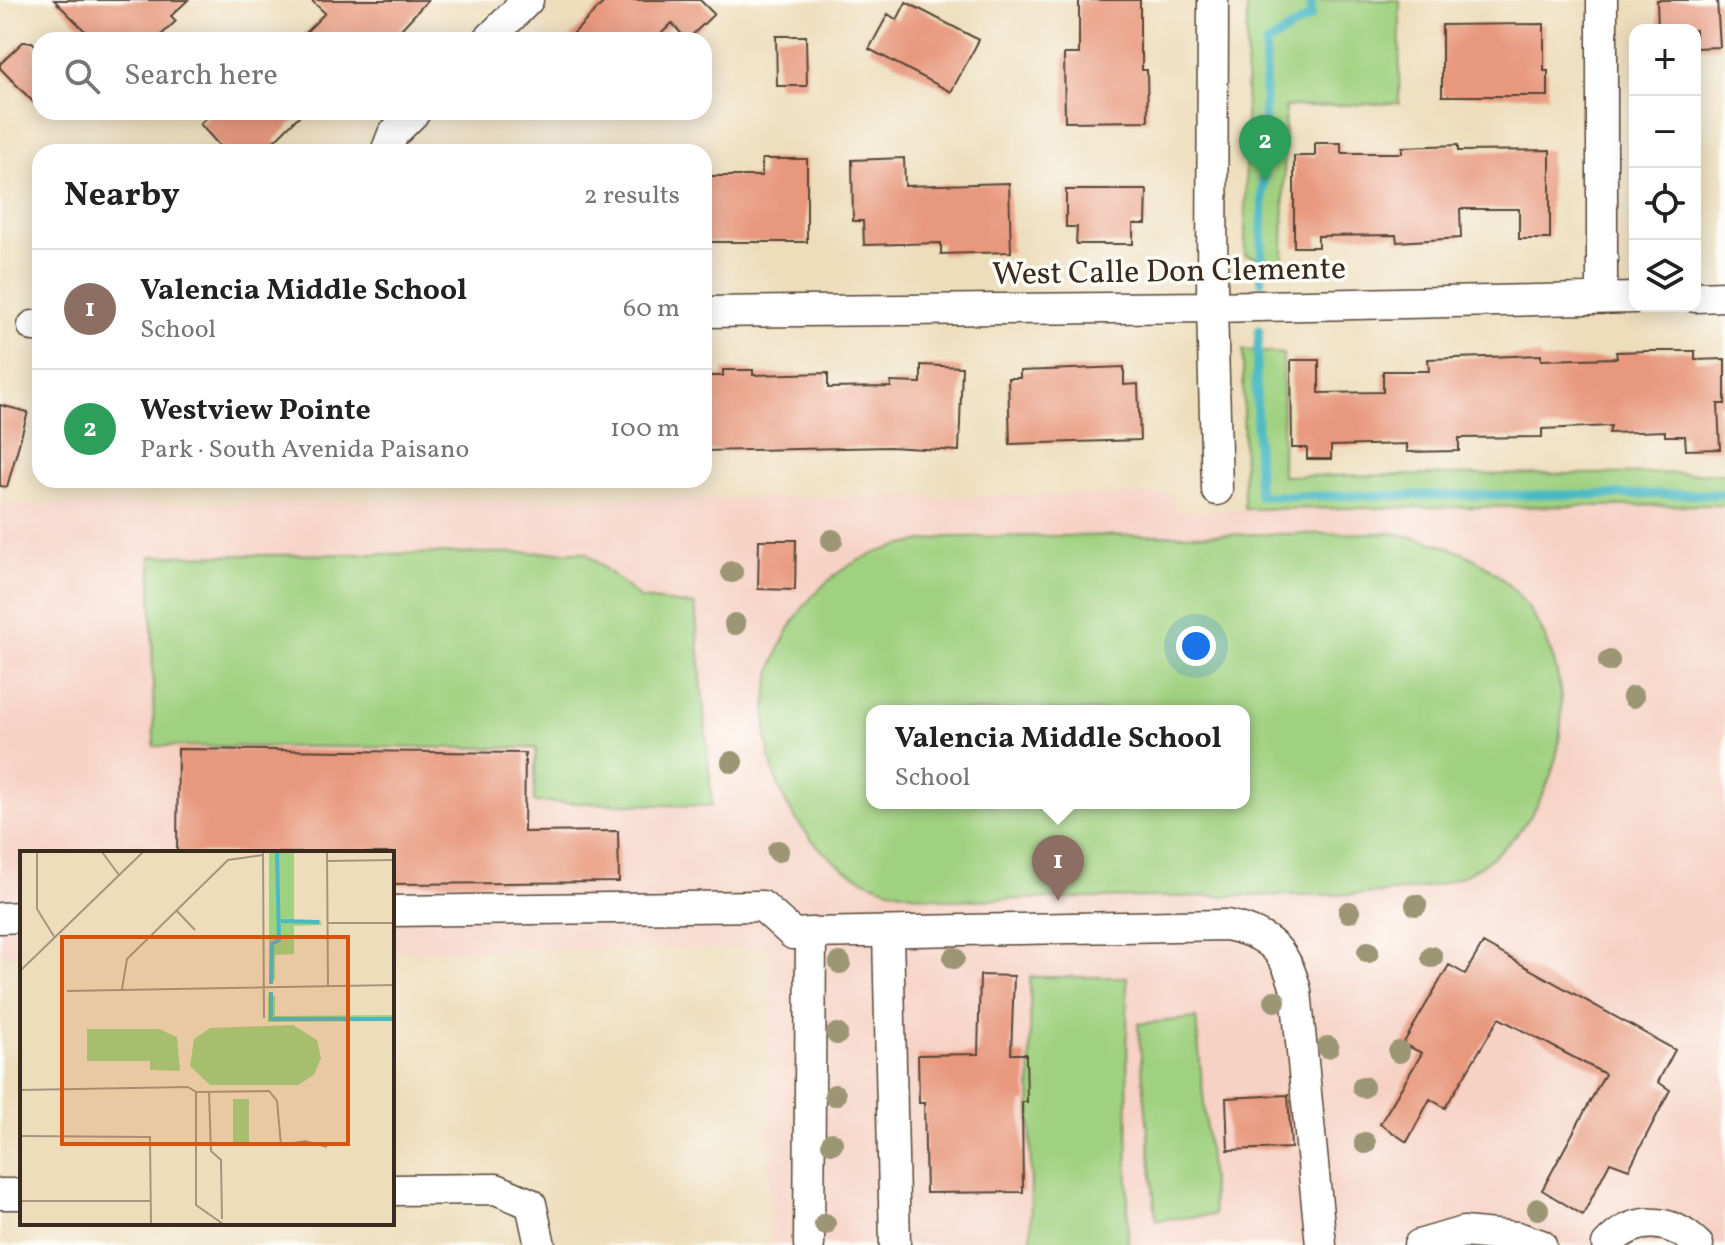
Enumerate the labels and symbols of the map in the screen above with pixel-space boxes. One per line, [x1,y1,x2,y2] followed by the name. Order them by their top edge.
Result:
[1239,115,1291,181] pin: 2
[992,248,1346,298] street label: West Calle Don Clemente
[1176,626,1216,666] your location
[1032,835,1084,901] pin: 1
[20,851,394,1225] inset map

